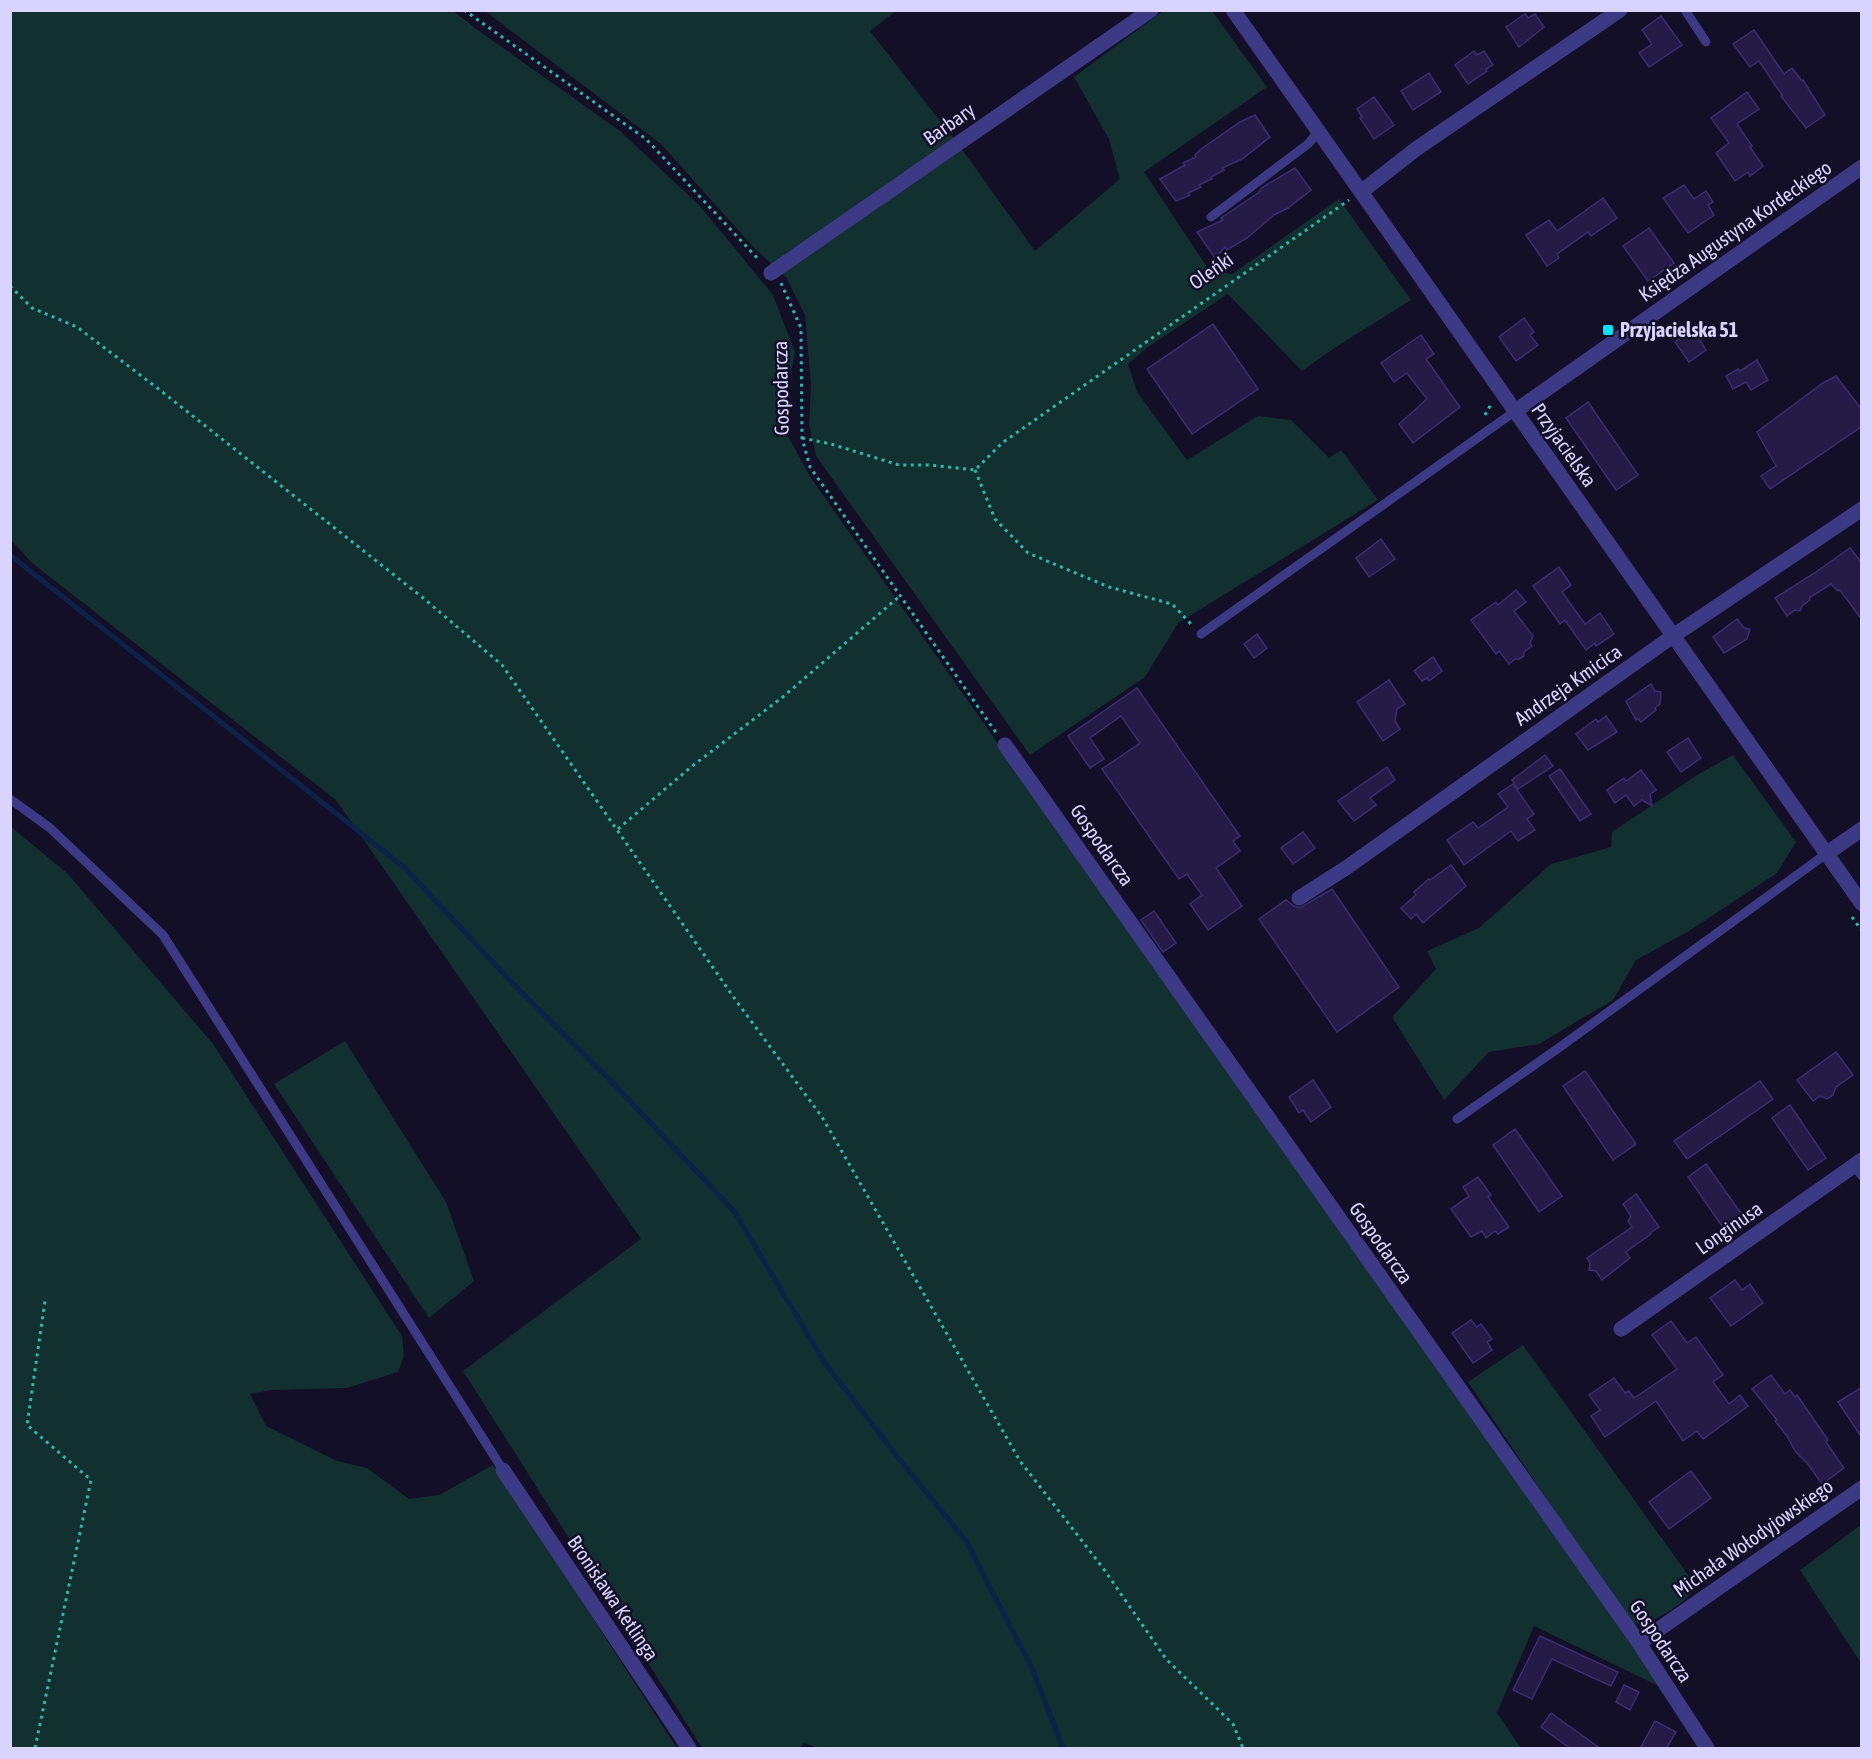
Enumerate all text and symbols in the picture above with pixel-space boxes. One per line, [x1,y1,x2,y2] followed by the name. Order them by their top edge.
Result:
[919,98,979,150] street label: Barbary
[1634,155,1835,306] street label: Księdza Augustyna Kordeckiego
[1184,247,1237,294] street label: Oleńki
[1620,318,1738,341] place label: Przyjacielska 51
[1601,323,1615,337] marker: Przyjacielska 51
[768,341,793,435] street label: Gospodarcza
[1527,399,1602,491] street label: Przyjacielska
[1510,639,1626,730] street label: Andrzeja Kmicica
[1066,799,1139,890] street label: Gospodarcza
[1691,1196,1766,1259] street label: Longinusa
[1345,1197,1418,1288] street label: Gospodarcza
[1668,1474,1837,1601] street label: Michała Wołodyjowskiego
[563,1531,664,1665] street label: Bronisława Ketlinga
[1625,1595,1697,1686] street label: Gospodarcza

